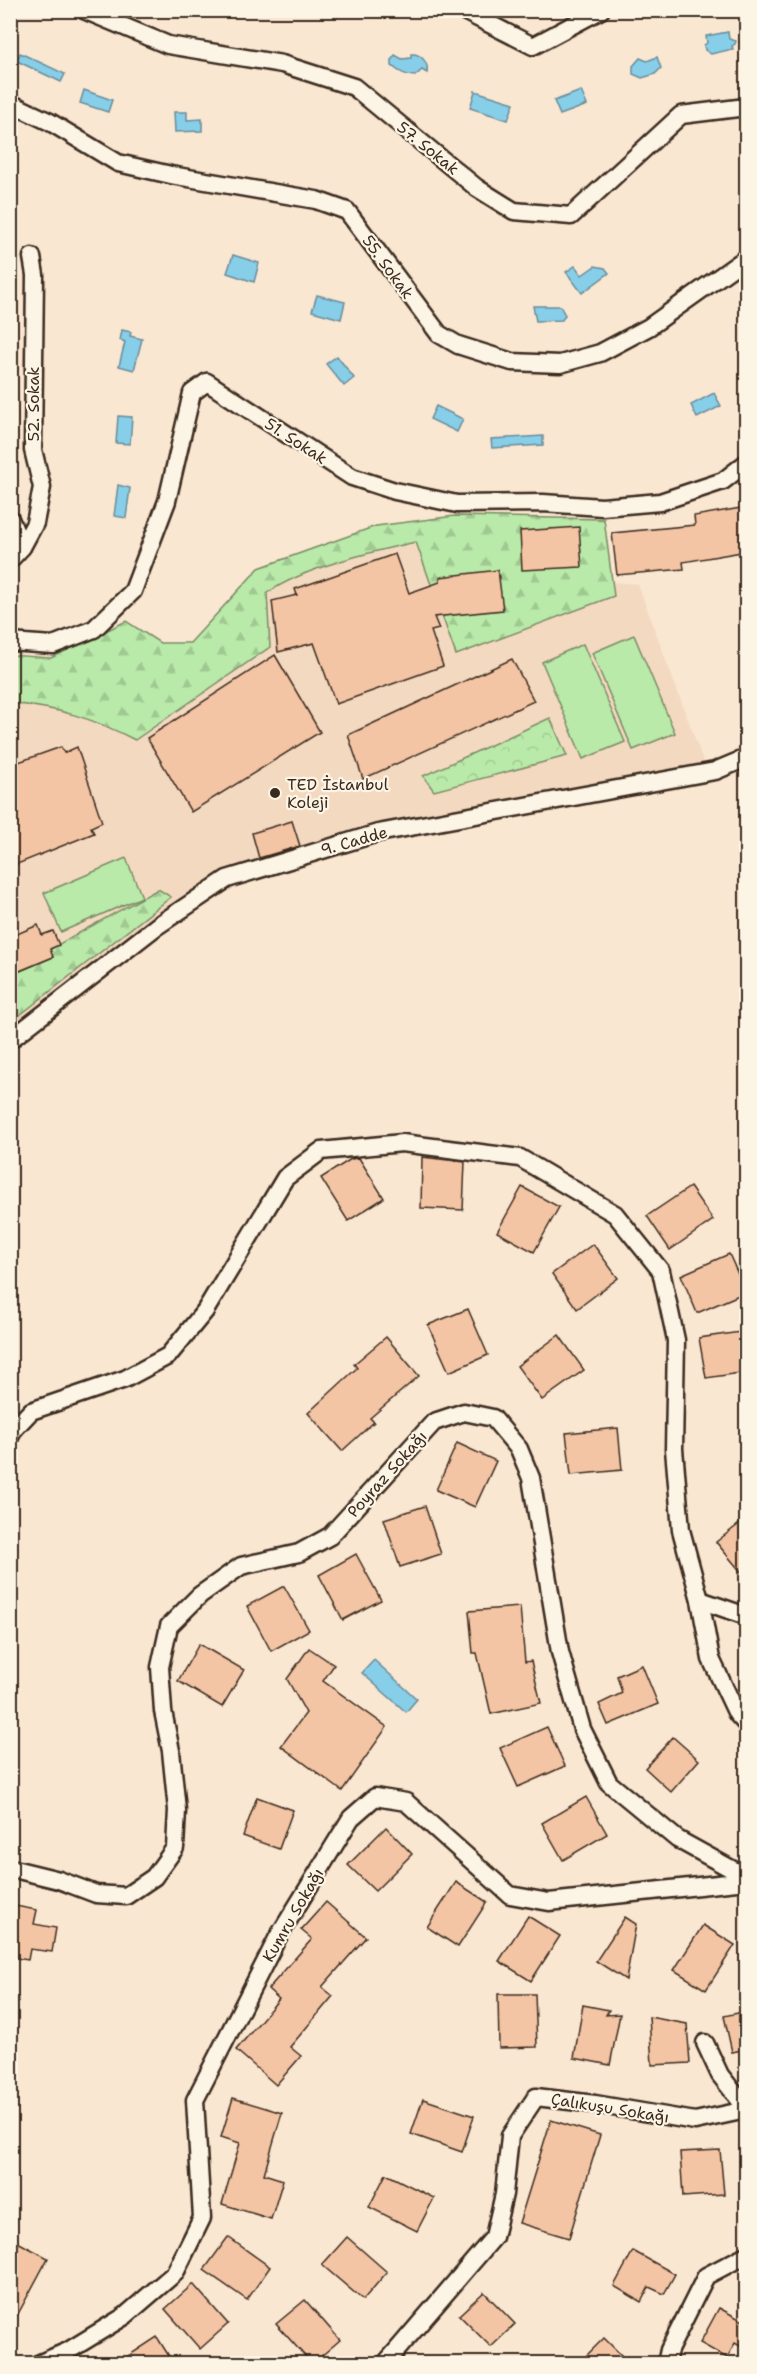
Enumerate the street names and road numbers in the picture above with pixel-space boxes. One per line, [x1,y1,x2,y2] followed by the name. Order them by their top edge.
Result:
[393,117,463,179] street label: 57. Sokak
[358,231,418,303] street label: 55. Sokak
[23,366,44,442] street label: 52. Sokak
[261,413,331,469] street label: 51. Sokak
[318,821,390,861] street label: 9. Cadde
[343,1426,431,1522] street label: Poyraz Sokağı
[258,1864,328,1966] street label: Kumru Sokağı
[549,2088,671,2128] street label: Çalıkuşu Sokağı

